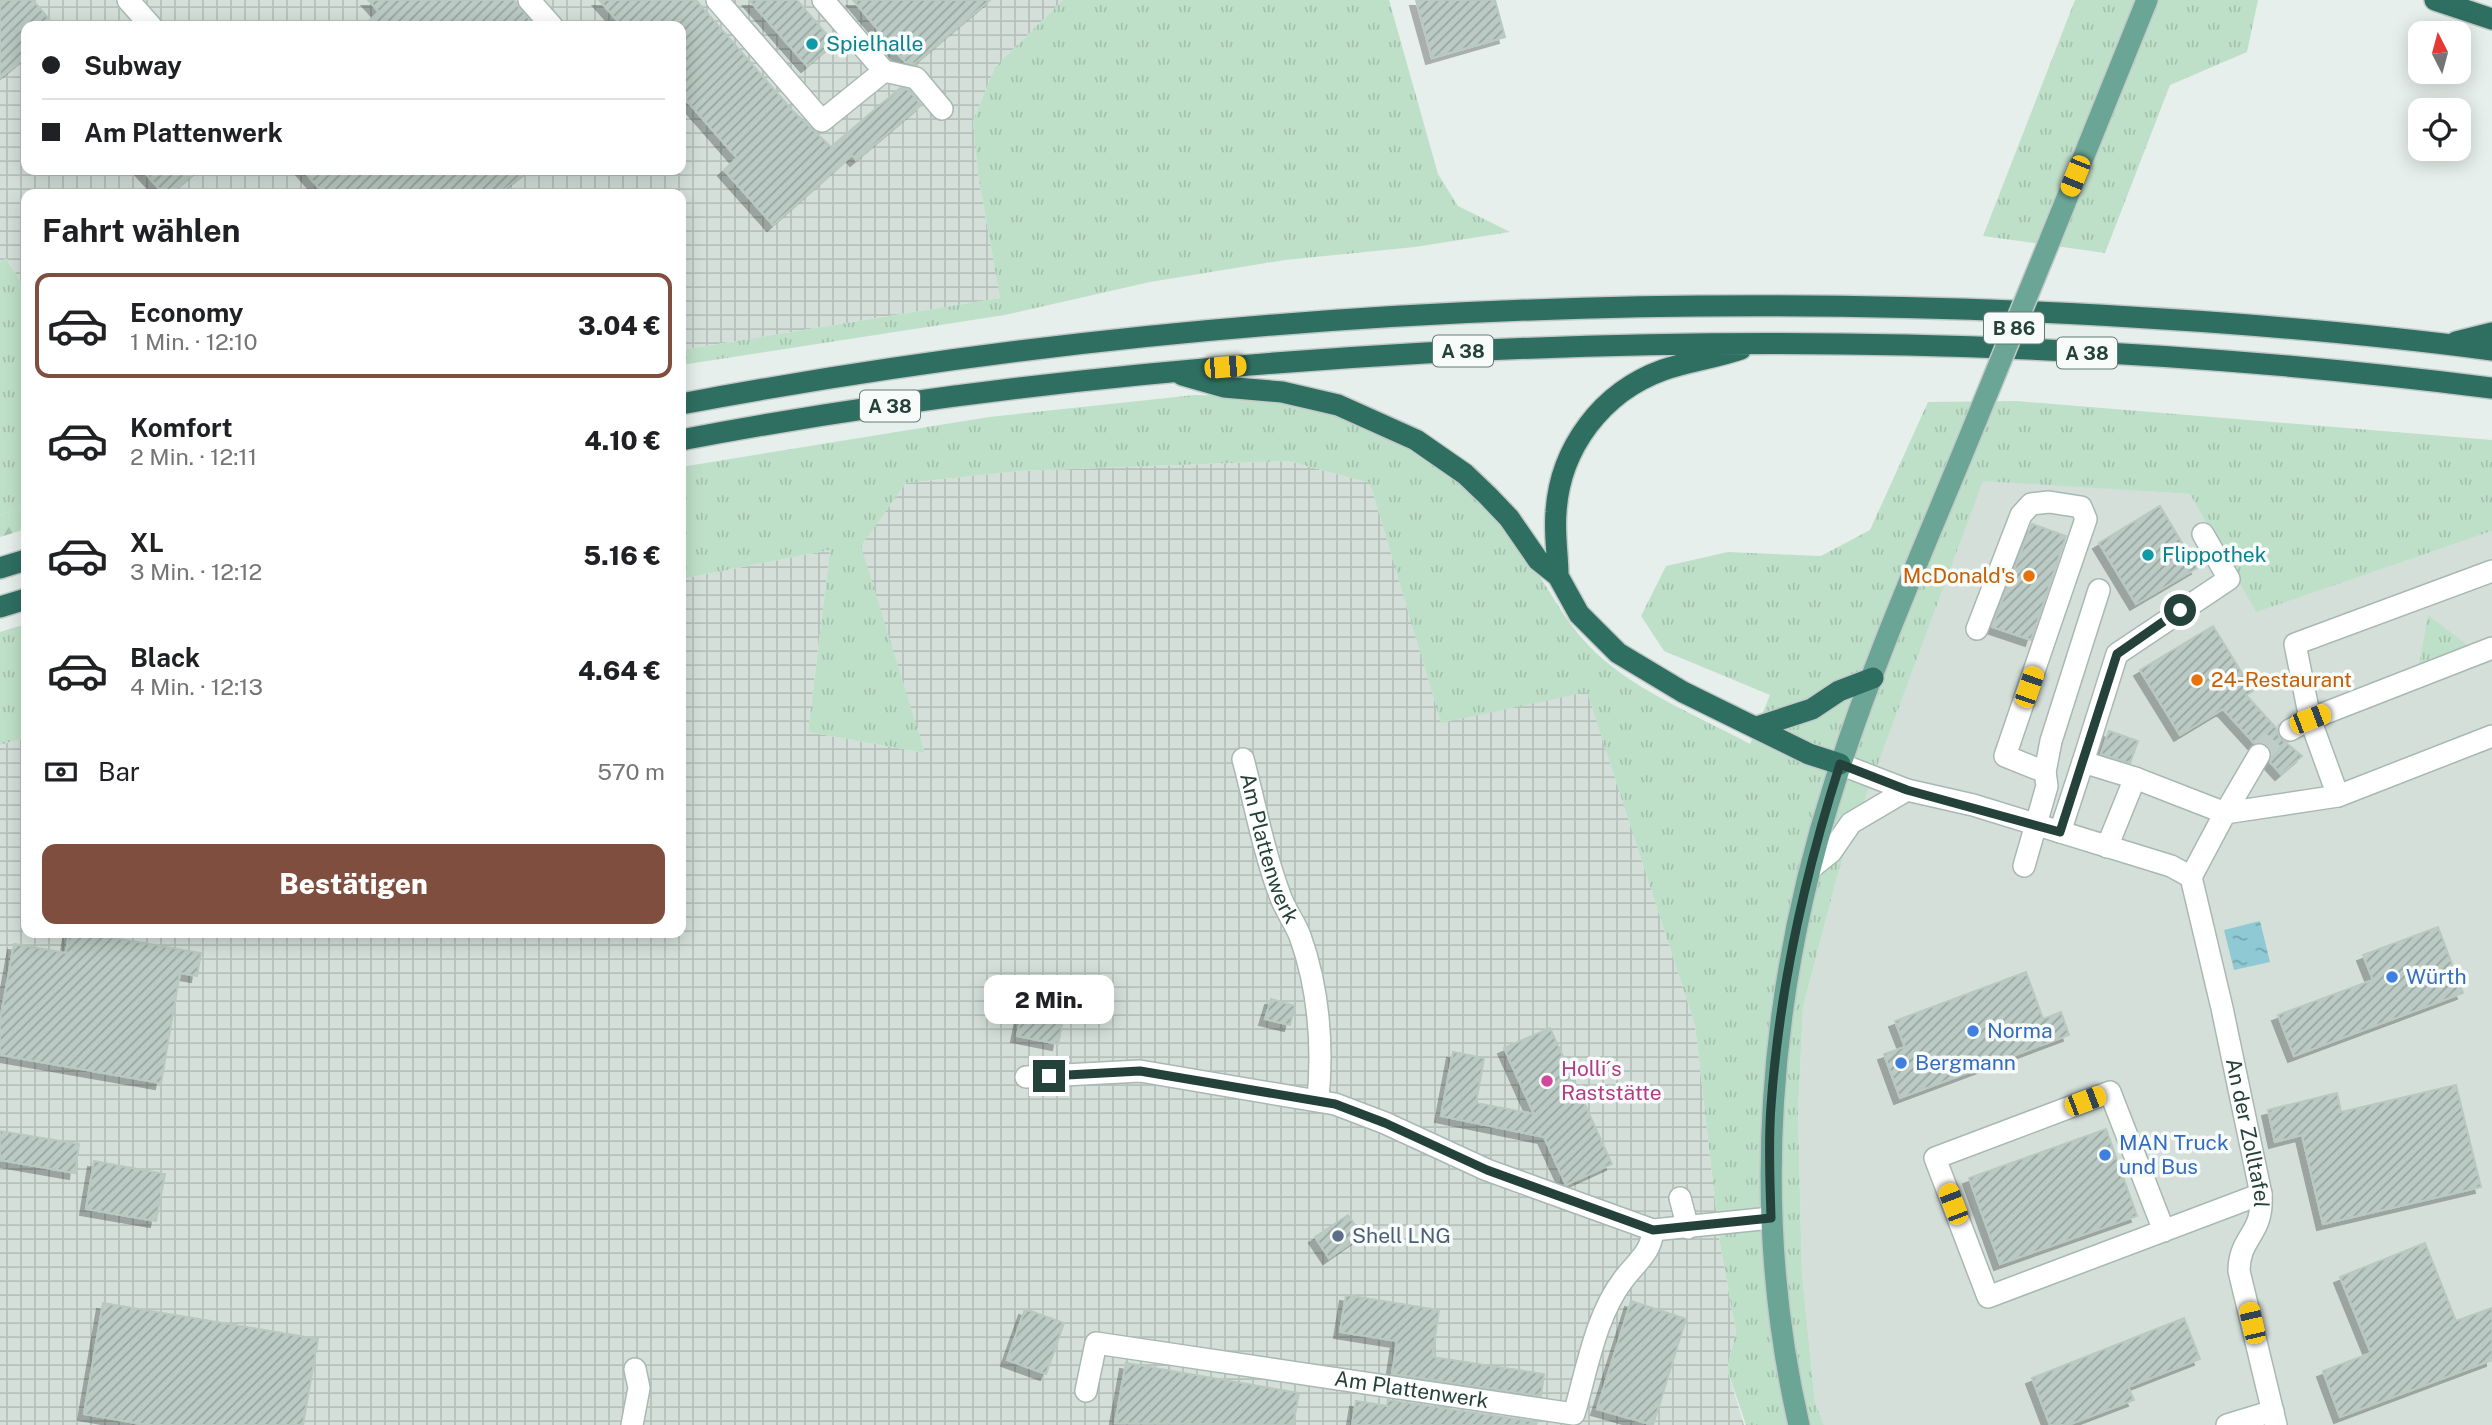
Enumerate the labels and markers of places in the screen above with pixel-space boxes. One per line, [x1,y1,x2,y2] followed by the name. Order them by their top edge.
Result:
[826,31,923,56] place label: Spielhalle
[804,36,820,52] marker: Spielhalle
[2162,542,2267,567] place label: Flippothek
[2140,547,2156,563] marker: Flippothek
[1903,563,2015,588] place label: McDonald's
[2021,568,2037,584] marker: McDonald's
[2211,667,2352,692] place label: 24-Restaurant
[2189,672,2205,688] marker: 24-Restaurant
[2406,964,2467,989] place label: Würth
[2384,969,2400,985] marker: Würth
[1987,1018,2053,1043] place label: Norma
[1965,1023,1981,1039] marker: Norma
[1915,1050,2016,1075] place label: Bergmann
[1893,1055,1909,1071] marker: Bergmann
[1561,1056,1662,1105] place label: Holli´s Raststätte
[1539,1073,1555,1089] marker: Holli´s Raststätte
[2119,1130,2229,1179] place label: MAN Truck und Bus
[2097,1147,2113,1163] marker: MAN Truck und Bus
[1352,1223,1451,1248] place label: Shell LNG
[1330,1228,1346,1244] marker: Shell LNG

